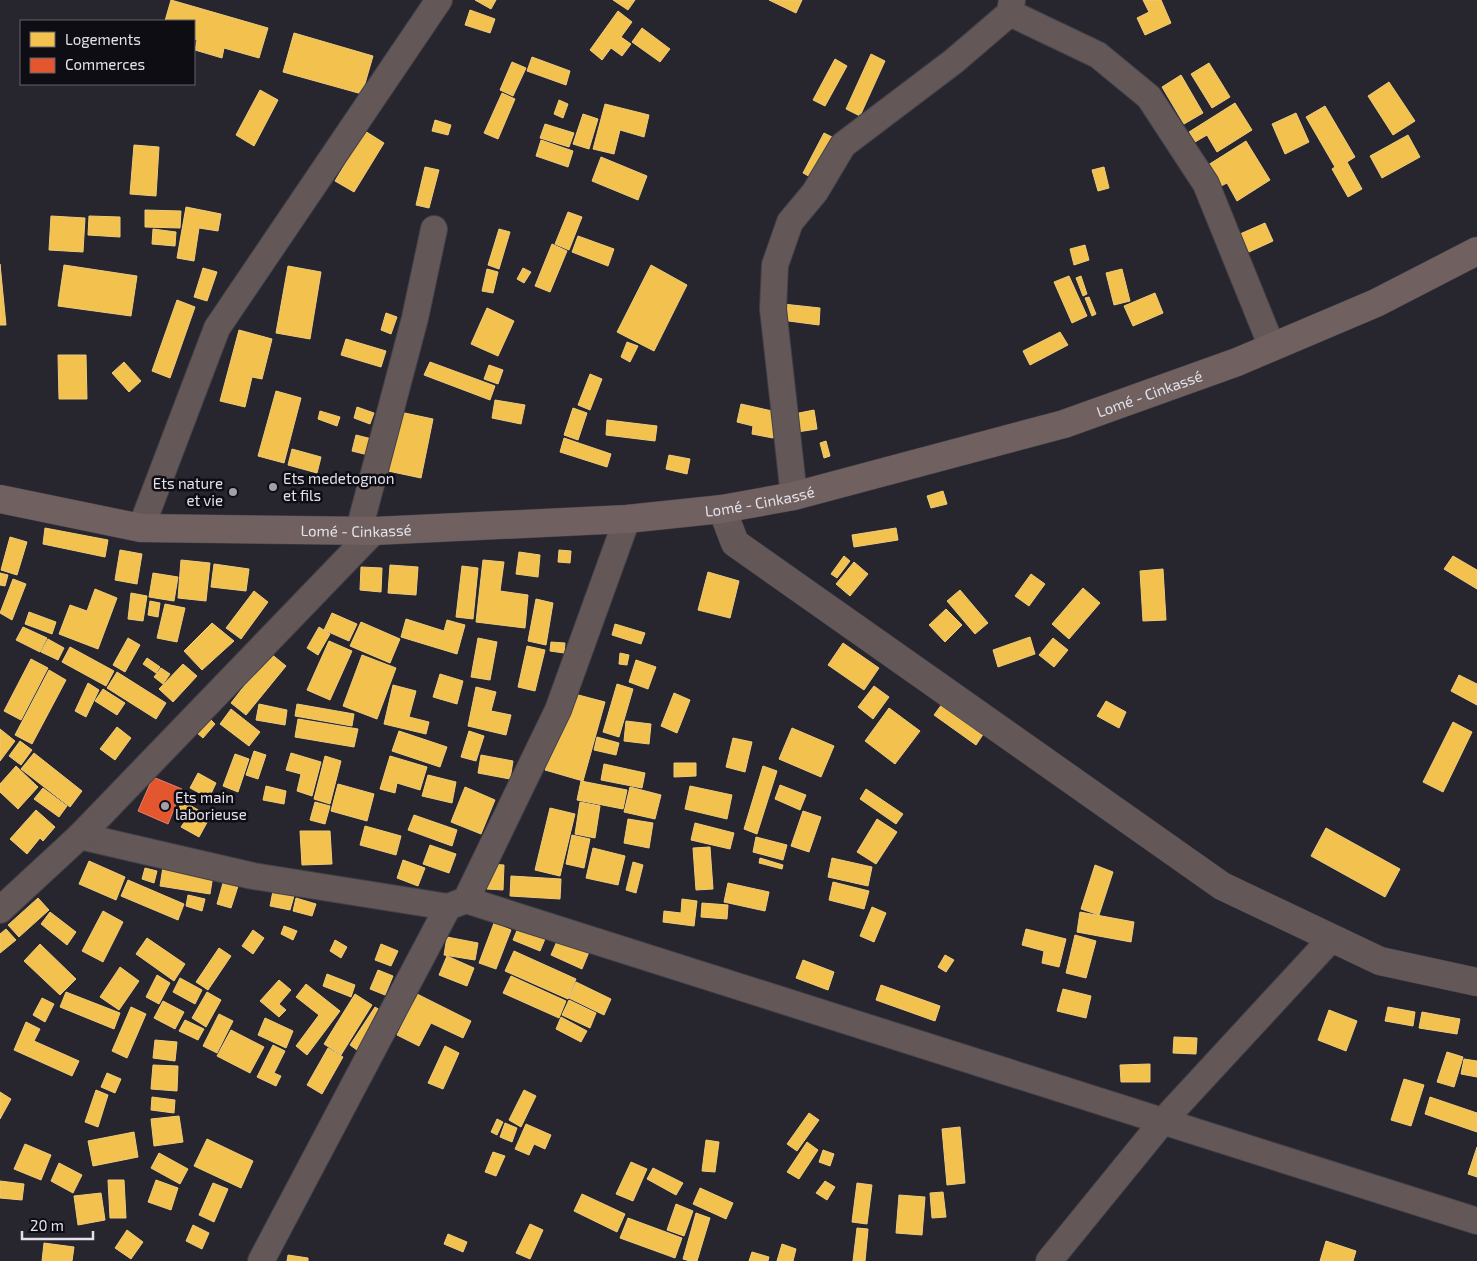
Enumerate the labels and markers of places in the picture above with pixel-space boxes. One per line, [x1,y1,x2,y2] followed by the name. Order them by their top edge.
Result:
[283,469,394,504] place label: Ets medetognon et fils
[153,474,223,509] place label: Ets nature et vie
[267,481,279,493] marker: Ets medetognon et fils
[227,486,239,498] marker: Ets nature et vie
[175,788,247,823] place label: Ets main laborieuse
[159,800,171,812] marker: Ets main laborieuse

